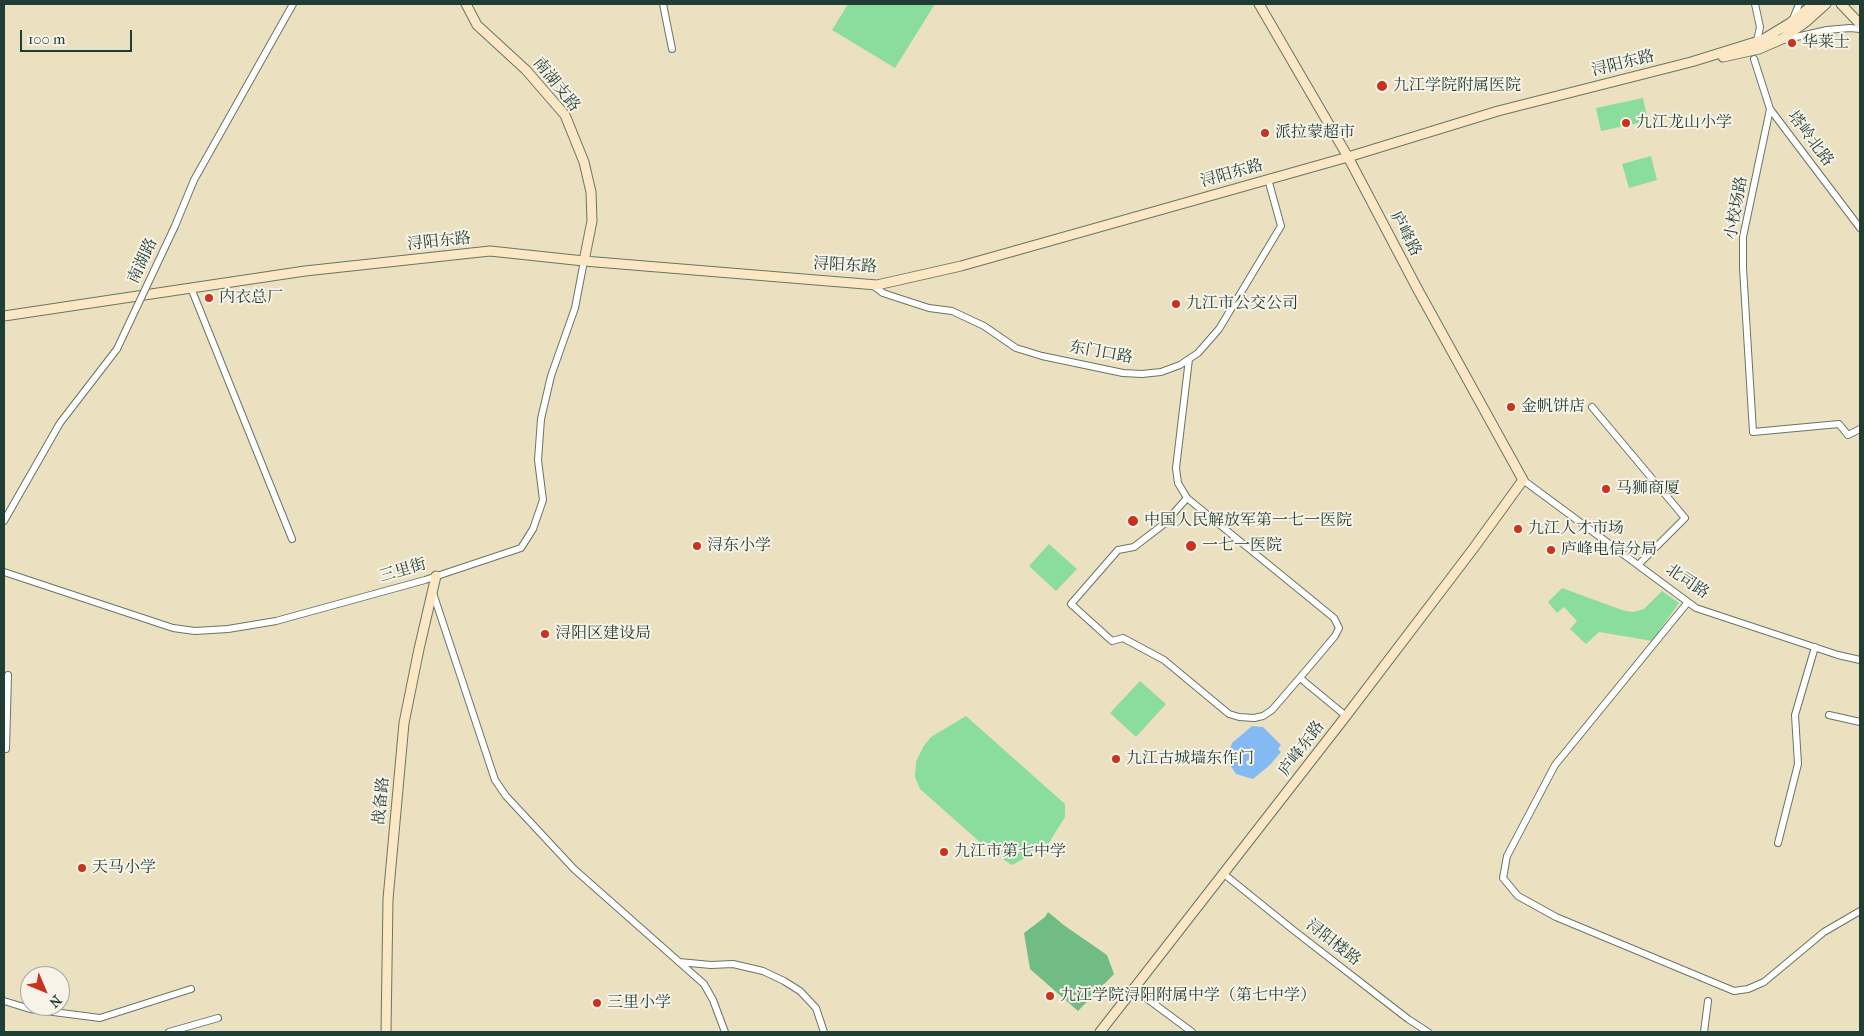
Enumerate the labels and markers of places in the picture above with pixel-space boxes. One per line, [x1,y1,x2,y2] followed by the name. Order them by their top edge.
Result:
[1802,33,1850,53] place label: 华莱士
[1786,37,1798,49] marker: 华莱士
[1393,76,1521,96] place label: 九江学院附属医院
[1375,79,1389,93] marker: 九江学院附属医院
[1636,113,1732,133] place label: 九江龙山小学
[1620,117,1632,129] marker: 九江龙山小学
[1275,123,1355,143] place label: 派拉蒙超市
[1259,127,1271,139] marker: 派拉蒙超市
[219,288,283,308] place label: 内衣总厂
[203,292,215,304] marker: 内衣总厂
[1186,294,1298,314] place label: 九江市公交公司
[1170,298,1182,310] marker: 九江市公交公司
[1521,397,1585,417] place label: 金帆饼店
[1505,401,1517,413] marker: 金帆饼店
[1616,479,1680,499] place label: 马狮商厦
[1600,483,1612,495] marker: 马狮商厦
[1144,511,1352,531] place label: 中国人民解放军第一七一医院
[1126,514,1140,528] marker: 中国人民解放军第一七一医院
[1528,519,1624,539] place label: 九江人才市场
[1512,523,1524,535] marker: 九江人才市场
[707,536,771,556] place label: 浔东小学
[1202,536,1282,556] place label: 一七一医院
[1184,539,1198,553] marker: 一七一医院
[691,540,703,552] marker: 浔东小学
[1561,540,1657,560] place label: 庐峰电信分局
[1545,544,1557,556] marker: 庐峰电信分局
[555,624,651,644] place label: 浔阳区建设局
[539,628,551,640] marker: 浔阳区建设局
[1126,749,1254,769] place label: 九江古城墙东作门
[1110,753,1122,765] marker: 九江古城墙东作门
[954,842,1066,862] place label: 九江市第七中学
[938,846,950,858] marker: 九江市第七中学
[92,858,156,878] place label: 天马小学
[76,862,88,874] marker: 天马小学
[1060,986,1316,1006] place label: 九江学院浔阳附属中学（第七中学）
[1044,990,1056,1002] marker: 九江学院浔阳附属中学（第七中学）
[607,993,671,1013] place label: 三里小学
[591,997,603,1009] marker: 三里小学

